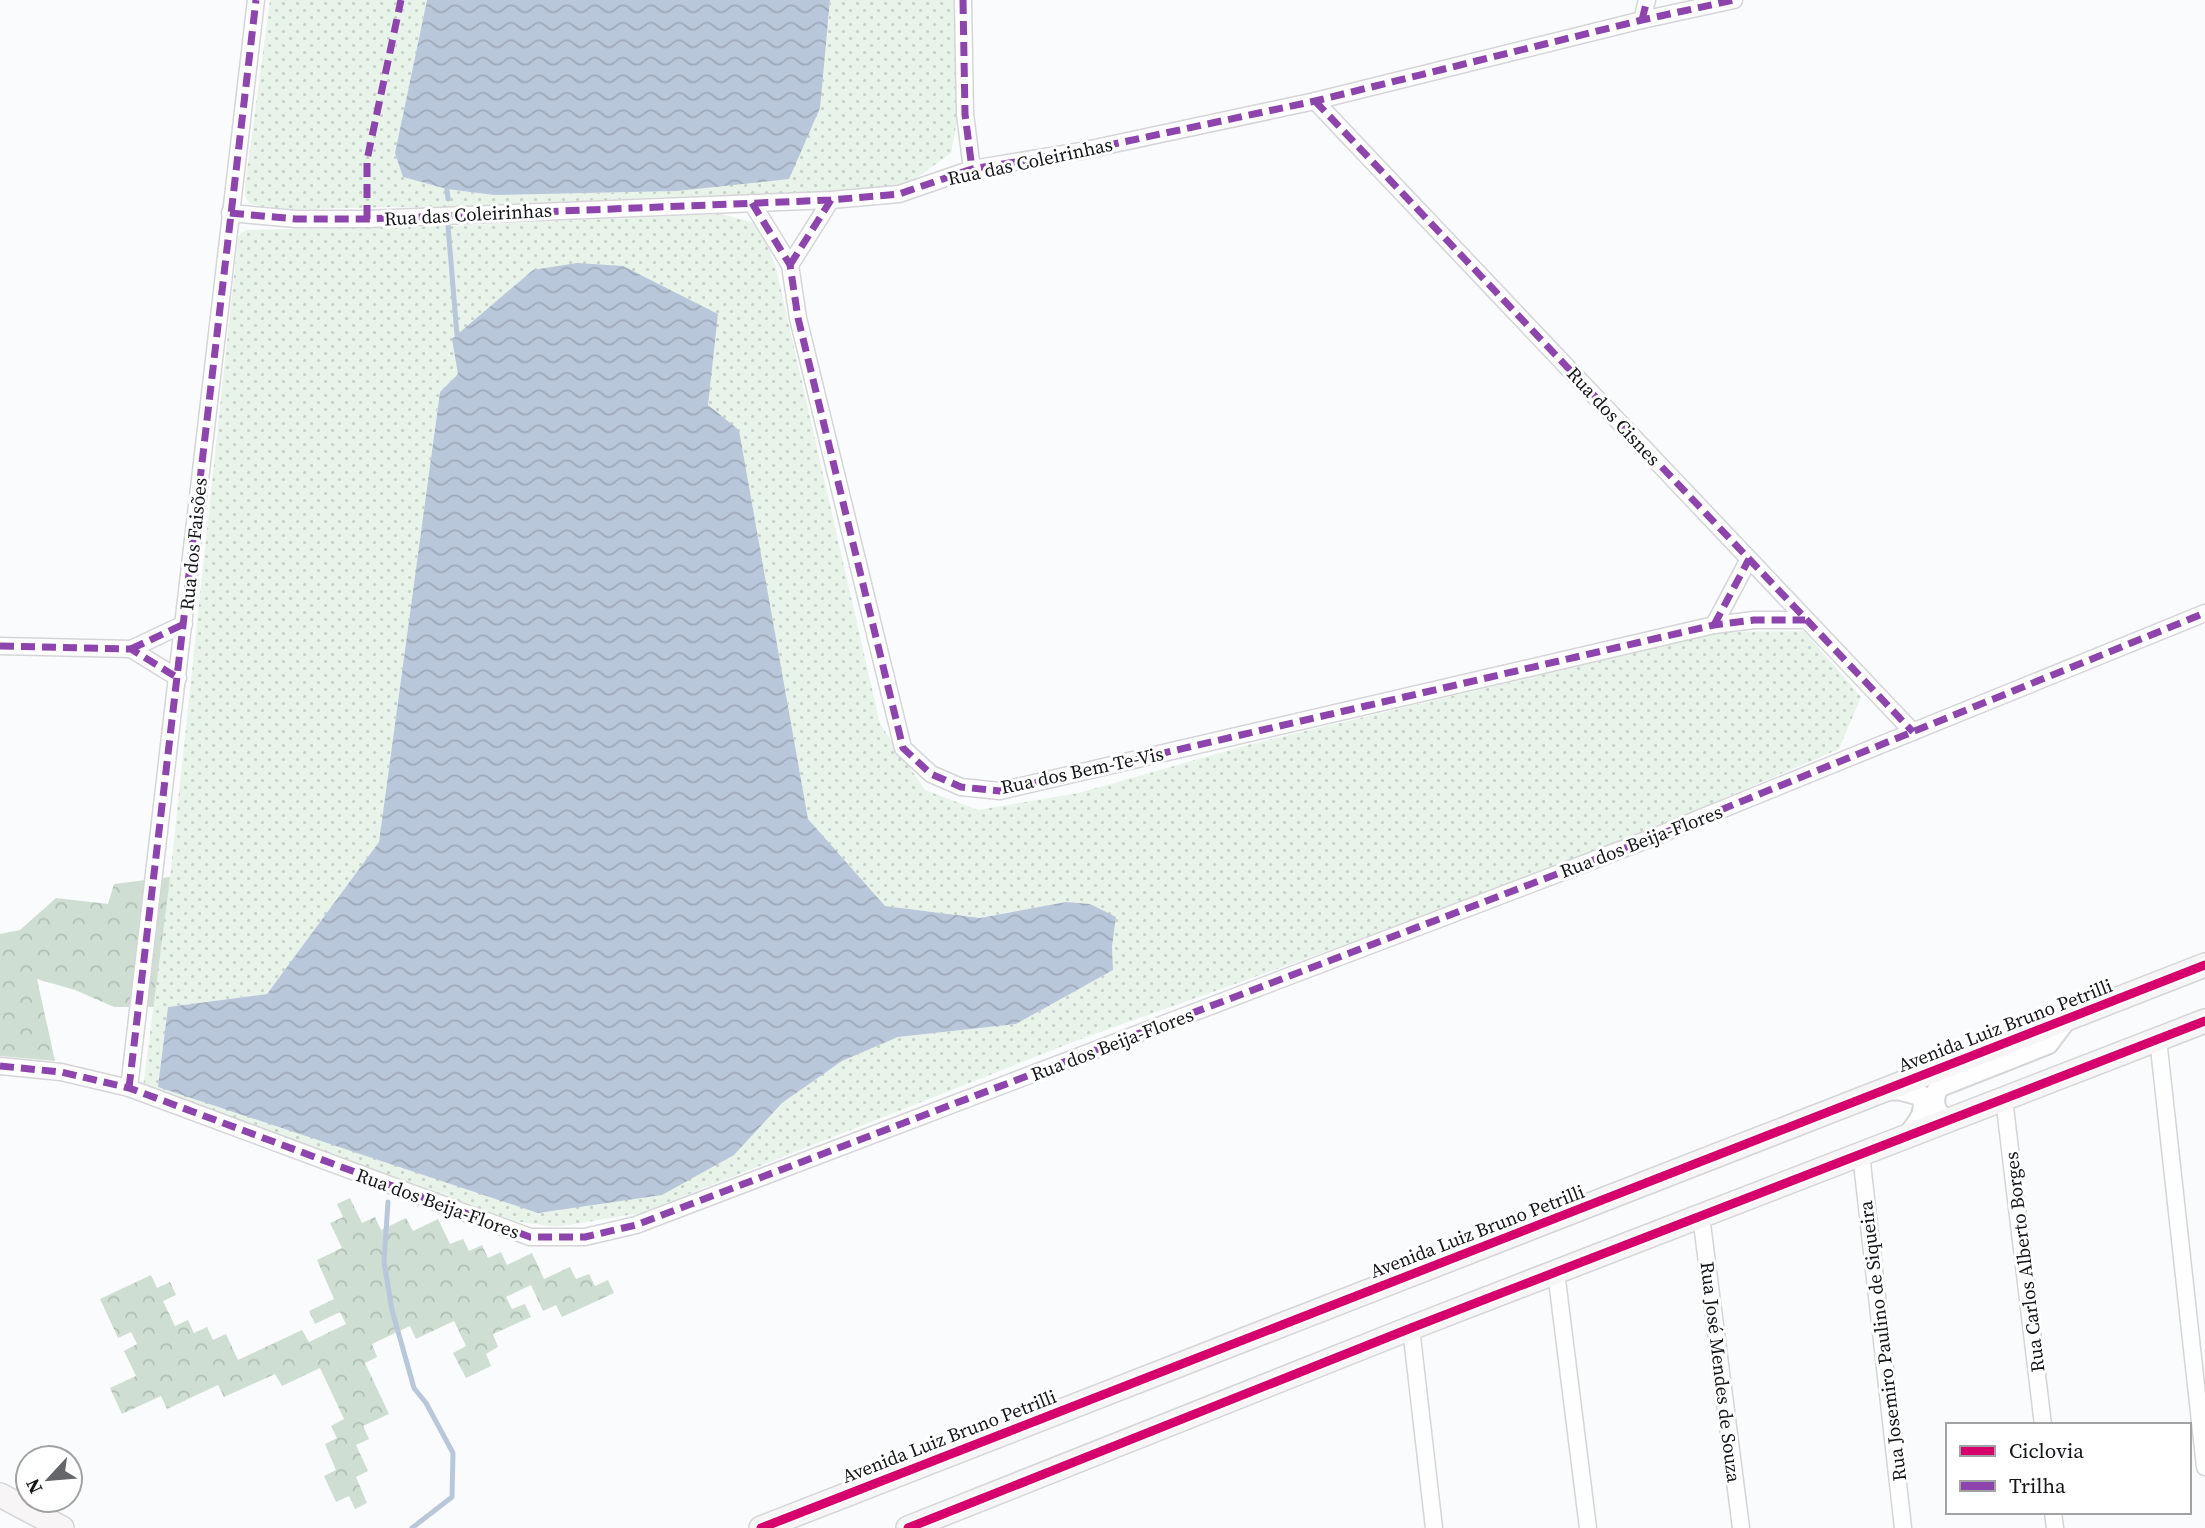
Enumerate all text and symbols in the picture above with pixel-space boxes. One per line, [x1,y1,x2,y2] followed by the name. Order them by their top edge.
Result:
[945,131,1115,191] street label: Rua das Coleirinhas
[383,197,553,231] street label: Rua das Coleirinhas
[1561,361,1667,471] street label: Rua dos Cisnes
[173,476,213,612] street label: Rua dos Faisões
[998,740,1166,800] street label: Rua dos Bem-Te-Vis
[1556,798,1726,884] street label: Rua dos Beija-Flores
[1894,972,2116,1078] street label: Avenida Luiz Bruno Petrilli
[1027,1001,1197,1087] street label: Rua dos Beija-Flores
[1998,1150,2050,1374] street label: Rua Carlos Alberto Borges
[353,1161,523,1245] street label: Rua dos Beija-Flores
[1366,1178,1588,1284] street label: Avenida Luiz Bruno Petrilli
[1852,1199,1912,1483] street label: Rua Josemiro Paulino de Siqueira
[1695,1260,1747,1484] street label: Rua José Mendes de Souza
[838,1383,1060,1489] street label: Avenida Luiz Bruno Petrilli
[1946,1423,2191,1514] legend
[2009,1436,2084,1465] text: Ciclovia
[14,1444,84,1514] north arrow
[2009,1471,2066,1500] text: Trilha
[19,1474,48,1498] text: N

